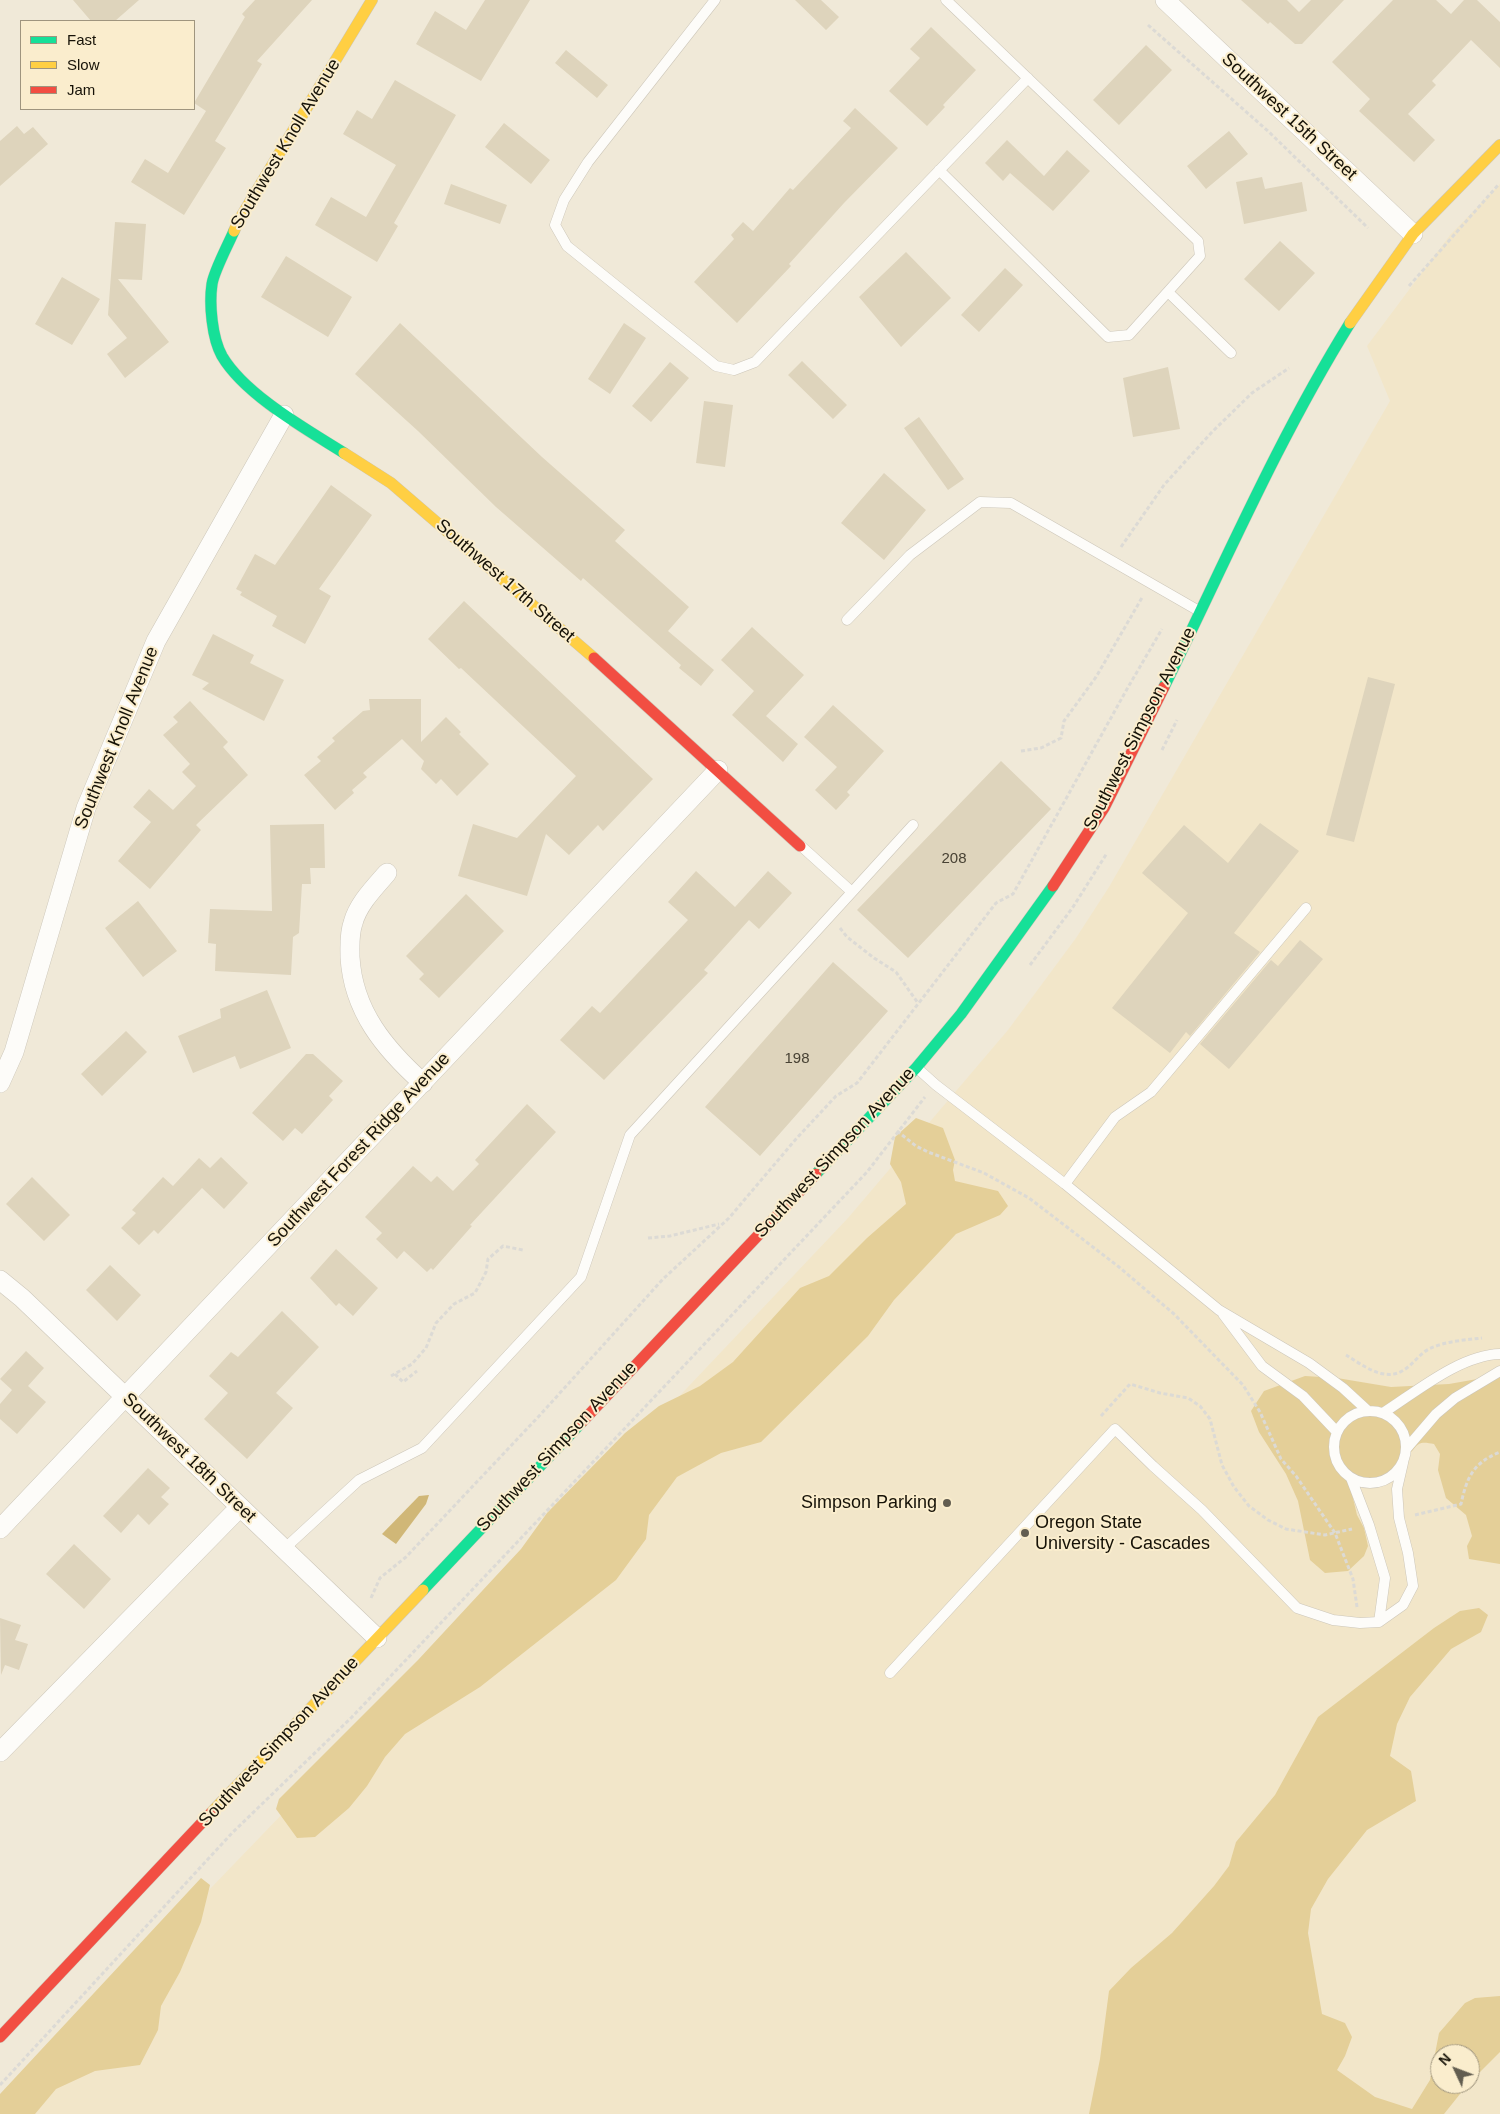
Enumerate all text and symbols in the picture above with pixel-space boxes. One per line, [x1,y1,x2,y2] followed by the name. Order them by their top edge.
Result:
[20,20,195,110] legend
[67,31,96,48] text: Fast
[1217,49,1361,185] street label: Southwest 15th Street
[227,55,345,233] street label: Southwest Knoll Avenue
[67,56,100,73] text: Slow
[67,81,95,98] text: Jam
[431,515,579,647] street label: Southwest 17th Street
[1079,624,1201,834] street label: Southwest Simpson Avenue
[70,644,164,832] street label: Southwest Knoll Avenue
[941,850,967,868] house number: 208
[263,1048,455,1252] street label: Southwest Forest Ridge Avenue
[784,1050,810,1068] house number: 198
[750,1063,920,1243] street label: Southwest Simpson Avenue
[472,1357,642,1537] street label: Southwest Simpson Avenue
[118,1389,260,1527] street label: Southwest 18th Street
[801,1492,937,1514] place label: Simpson Parking
[941,1497,953,1509] marker: Simpson Parking
[1035,1512,1210,1555] place label: Oregon State University - Cascades
[1019,1527,1031,1539] marker: Oregon State University - Cascades
[194,1652,364,1832] street label: Southwest Simpson Avenue
[1430,2044,1480,2094] north arrow
[1435,2050,1454,2069] text: N

